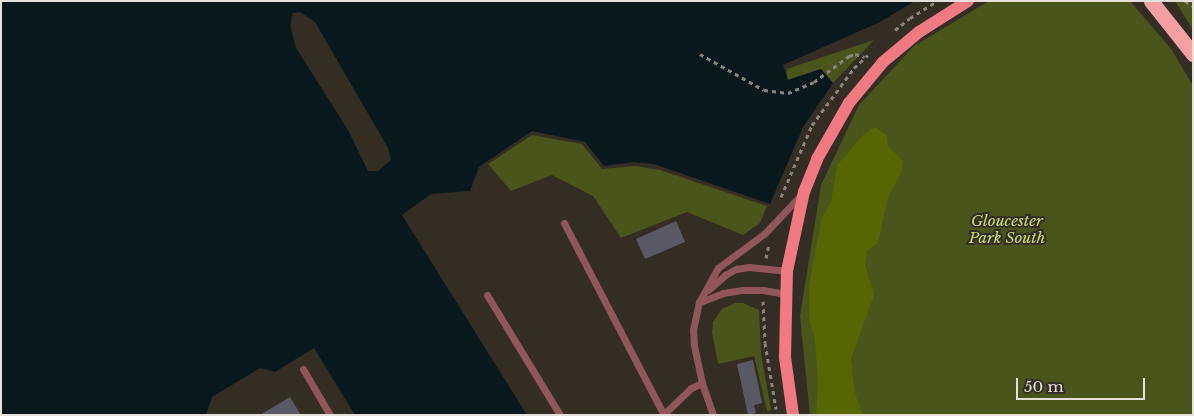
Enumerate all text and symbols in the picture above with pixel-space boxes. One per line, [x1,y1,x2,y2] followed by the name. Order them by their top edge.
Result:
[969,211,1045,246] park label: Gloucester Park South
[1019,368,1148,400] scale bar
[1024,377,1064,396] text: 50 m

